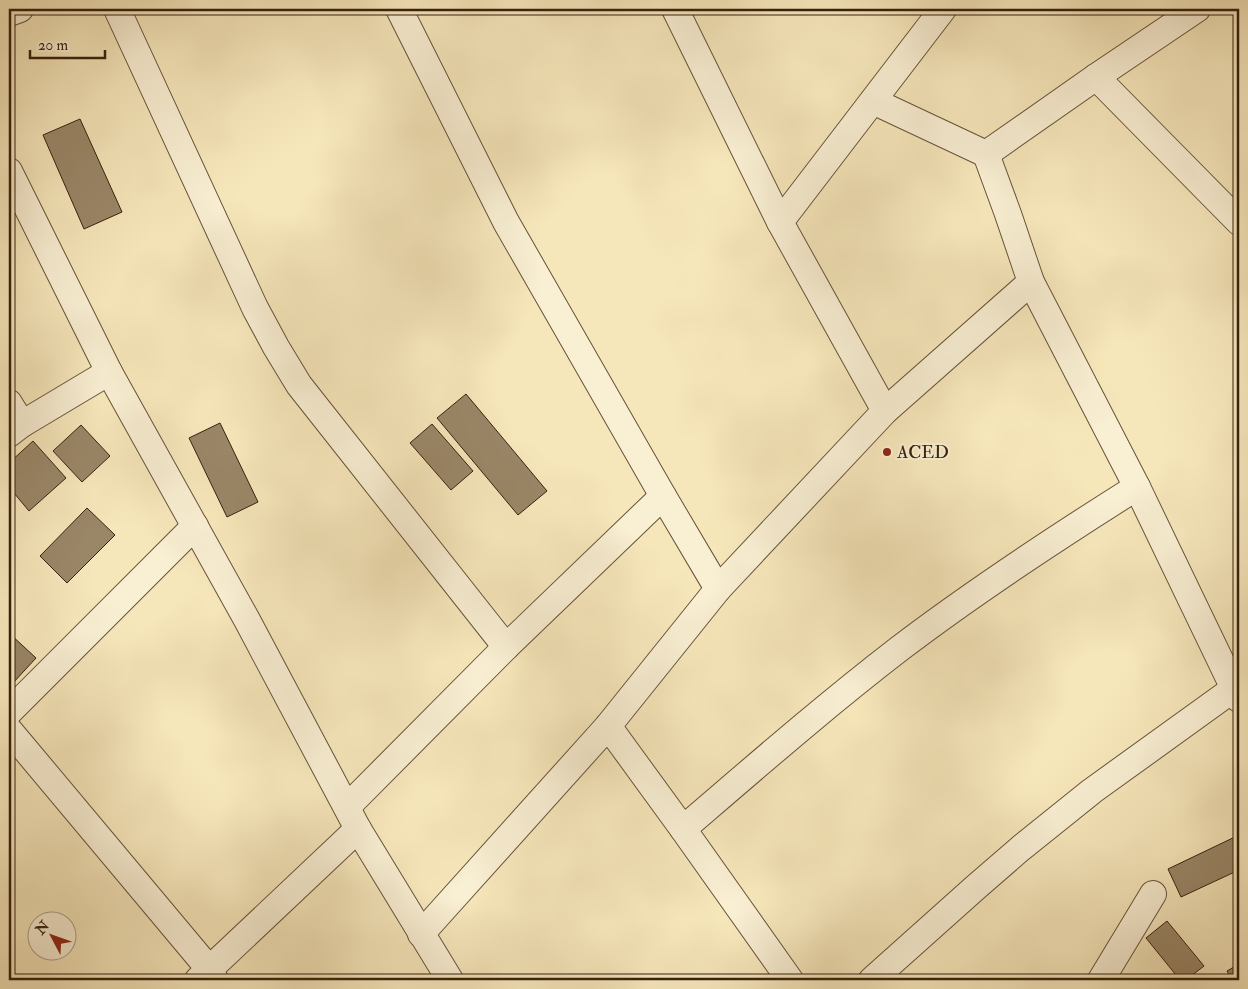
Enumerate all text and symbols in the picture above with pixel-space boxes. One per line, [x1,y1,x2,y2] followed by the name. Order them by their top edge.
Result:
[30,28,105,60] scale bar
[38,36,68,55] text: 20 m
[896,441,949,464] place label: ACED
[881,446,893,458] marker: ACED
[28,912,78,962] north arrow
[31,917,53,939] text: N

